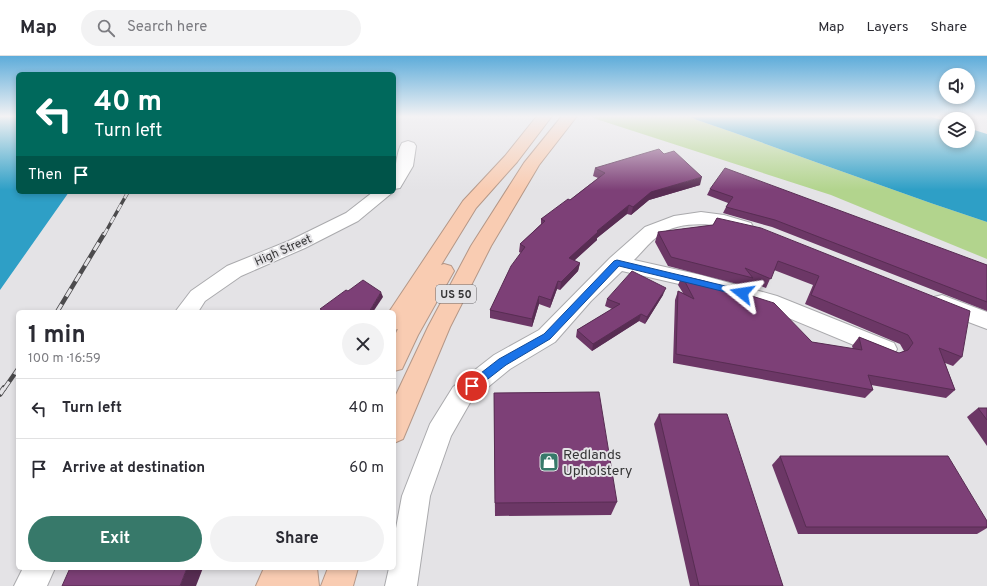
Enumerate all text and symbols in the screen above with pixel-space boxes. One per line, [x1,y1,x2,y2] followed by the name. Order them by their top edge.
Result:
[81,10,361,46] search box
[20,16,57,40] text: Map
[95,17,117,39] icon: search
[127,18,207,37] text: Search here
[818,19,844,36] text: Map
[866,19,908,36] text: Layers
[930,19,967,36] text: Share
[939,68,975,148] map controls
[939,68,975,104] button: sound
[94,85,162,121] text: 40 m
[28,88,80,140] icon: left
[939,112,975,148] button: layers
[94,120,162,143] text: Turn left
[70,164,92,186] icon: arrive
[28,166,62,185] text: Then
[252,231,314,271] street label: High Street
[721,272,763,314] position arrow
[436,285,476,303] road number: US 50
[28,321,86,351] text: 1 min
[342,323,384,365] button: close
[28,351,101,367] text: 100 m · 16:59
[455,369,489,403] pin
[461,375,483,397] icon: arrive
[28,398,50,420] icon: left
[62,399,122,418] text: Turn left
[349,399,384,418] text: 40 m
[563,447,632,480] place label: Redlands Upholstery
[538,451,560,473] shop icon: Redlands Upholstery
[28,458,50,480] icon: arrive
[62,459,205,478] text: Arrive at destination
[349,459,384,478] text: 60 m
[28,516,202,562] button: Exit
[210,516,384,562] button: Share

